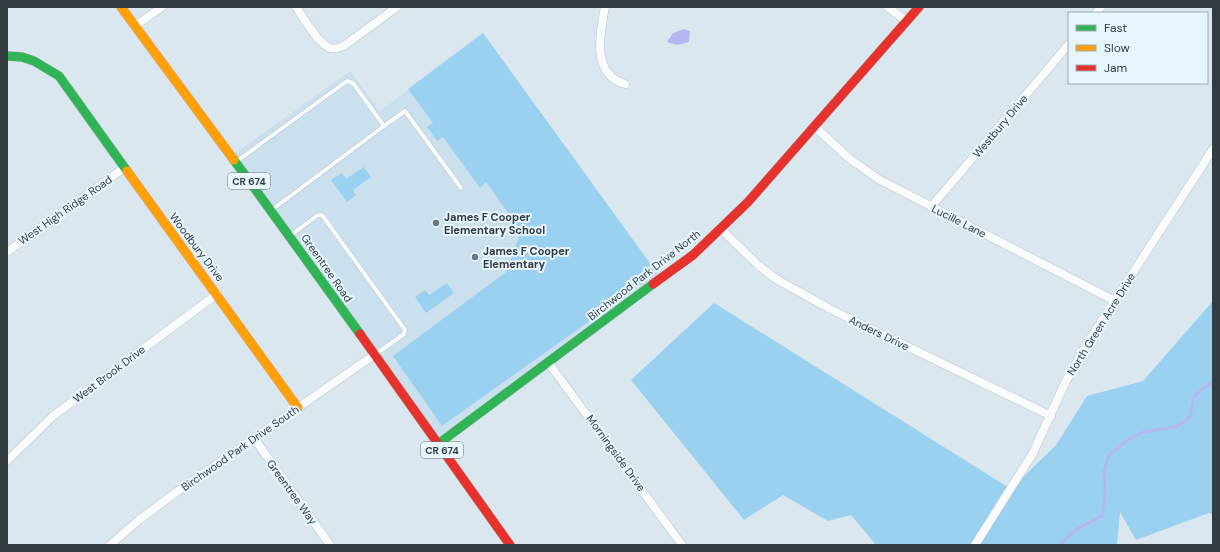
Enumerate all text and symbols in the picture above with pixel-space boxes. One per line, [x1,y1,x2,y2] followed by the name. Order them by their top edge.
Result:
[1068,12,1208,84] legend
[1104,20,1127,36] text: Fast
[1104,40,1130,56] text: Slow
[1104,60,1127,76] text: Jam
[969,92,1031,160] street label: Westbury Drive
[15,172,115,248] street label: West High Ridge Road
[228,173,270,189] road number: CR 674
[929,201,989,241] street label: Lucille Lane
[167,210,227,284] street label: Woodbury Drive
[444,210,545,237] place label: James F Cooper Elementary School
[431,218,441,228] marker: James F Cooper Elementary School
[585,227,703,323] street label: Birchwood Park Drive North
[298,231,356,305] street label: Greentree Road
[483,244,570,271] place label: James F Cooper Elementary
[470,252,480,262] marker: James F Cooper Elementary
[1064,270,1138,378] street label: North Green Acre Drive
[847,312,911,354] street label: Anders Drive
[70,342,148,406] street label: West Brook Drive
[179,402,301,494] street label: Birchwood Park Drive South
[583,412,649,494] street label: Morningside Drive
[421,442,463,458] road number: CR 674
[264,457,320,527] street label: Greentree Way

